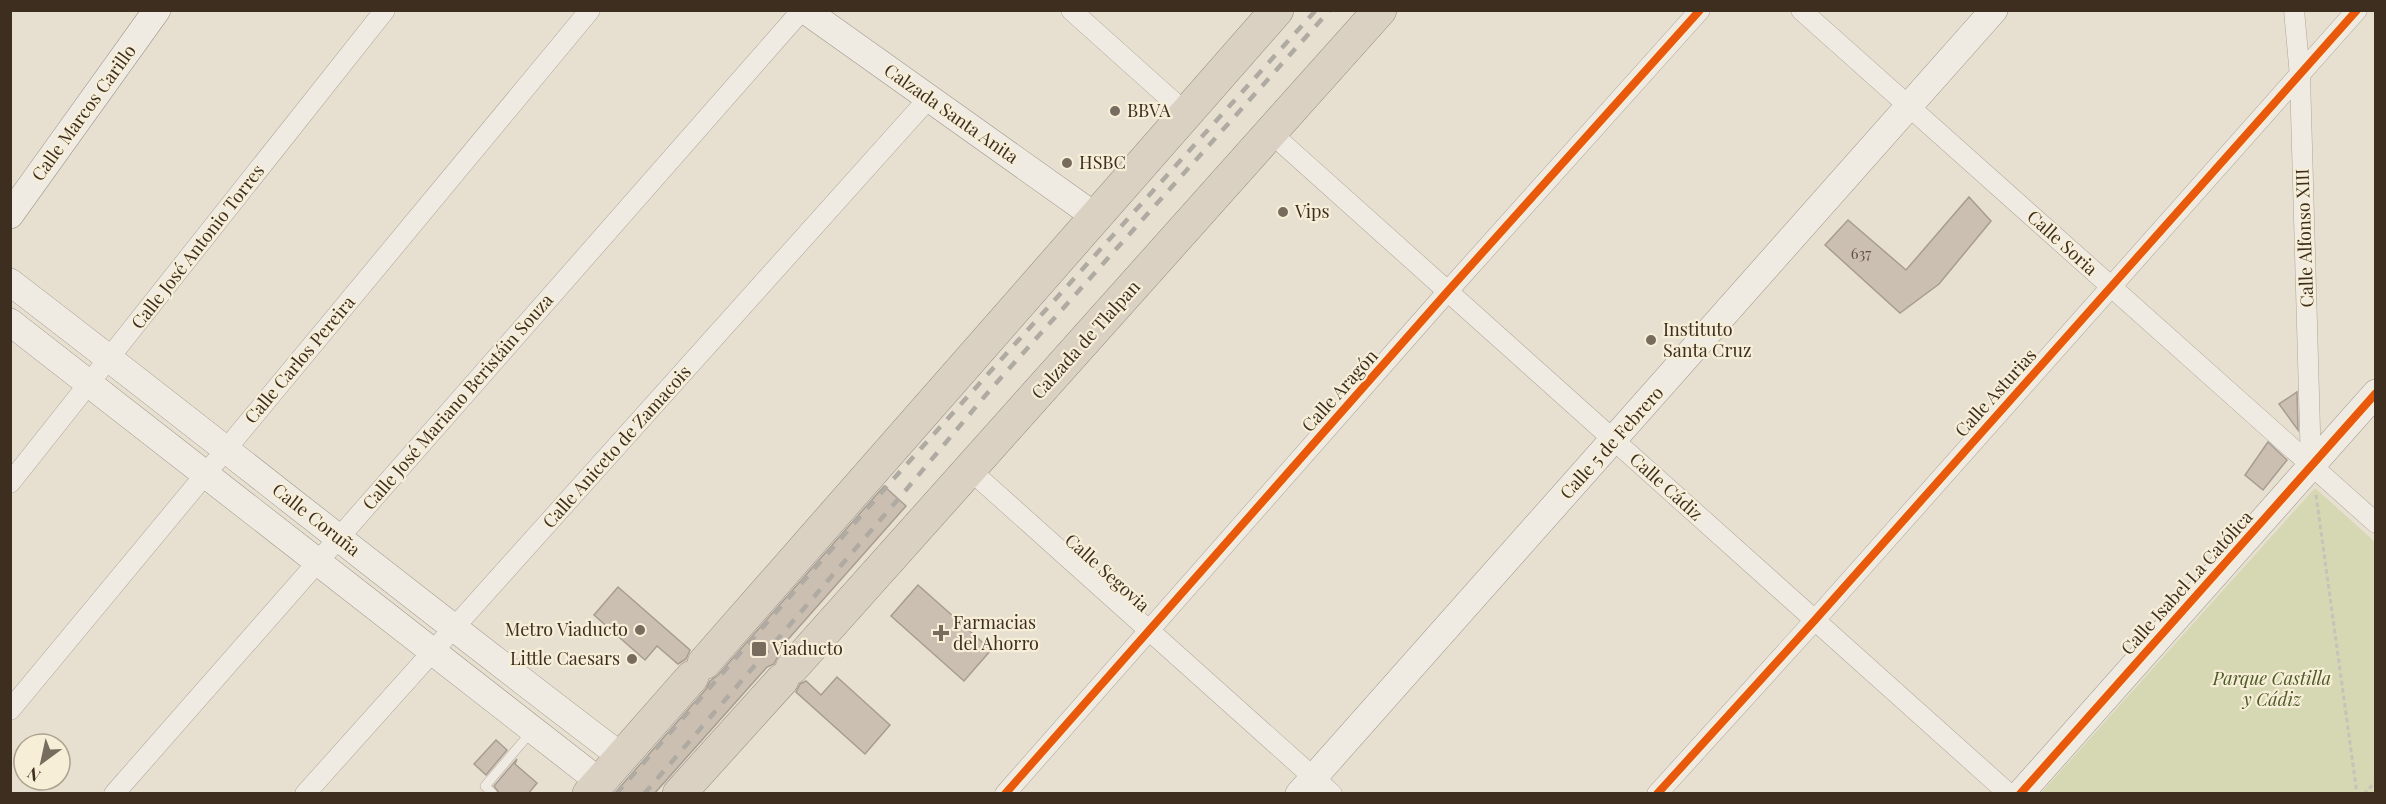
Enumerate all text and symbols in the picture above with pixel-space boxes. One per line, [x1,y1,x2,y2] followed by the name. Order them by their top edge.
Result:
[26,39,141,185] street label: Calle Marcos Carillo
[880,58,1024,169] street label: Calzada Santa Anita
[1127,98,1171,122] place label: BBVA
[1108,104,1122,118] marker: BBVA
[1079,150,1126,174] place label: HSBC
[1060,156,1074,170] marker: HSBC
[125,159,269,334] street label: Calle José Antonio Torres
[2290,168,2318,308] street label: Calle Alfonso XIII
[1294,199,1330,223] place label: Vips
[2022,204,2103,280] street label: Calle Soria
[1276,205,1290,219] marker: Vips
[1851,243,1871,263] house number: 637
[1026,275,1145,404] street label: Calzada de Tlalpan
[357,288,558,515] street label: Calle José Mariano Beristáin Souza
[239,290,360,428] street label: Calle Carlos Pereira
[1663,317,1751,362] place label: Instituto Santa Cruz
[1644,333,1658,347] marker: Instituto Santa Cruz
[1949,343,2041,442] street label: Calle Asturias
[1296,344,1383,437] street label: Calle Aragón
[537,360,696,533] street label: Calle Aniceto de Zamacois
[1554,381,1668,504] street label: Calle 5 de Febrero
[1625,447,1708,526] street label: Calle Cádiz
[268,477,366,561] street label: Calle Coruña
[2115,505,2258,660] street label: Calle Isabel La Católica
[1060,528,1155,617] street label: Calle Segovia
[953,610,1039,655] place label: Farmacias del Ahorro
[505,617,628,641] place label: Metro Viaducto
[633,623,647,637] marker: Metro Viaducto
[934,626,948,640] marker: Farmacias del Ahorro
[771,636,843,660] place label: Viaducto
[750,640,768,658] marker: Viaducto
[510,646,620,670] place label: Little Caesars
[625,652,639,666] marker: Little Caesars
[2212,666,2331,711] park label: Parque Castilla y Cádiz
[12,732,72,792] north arrow
[23,763,44,787] text: N

